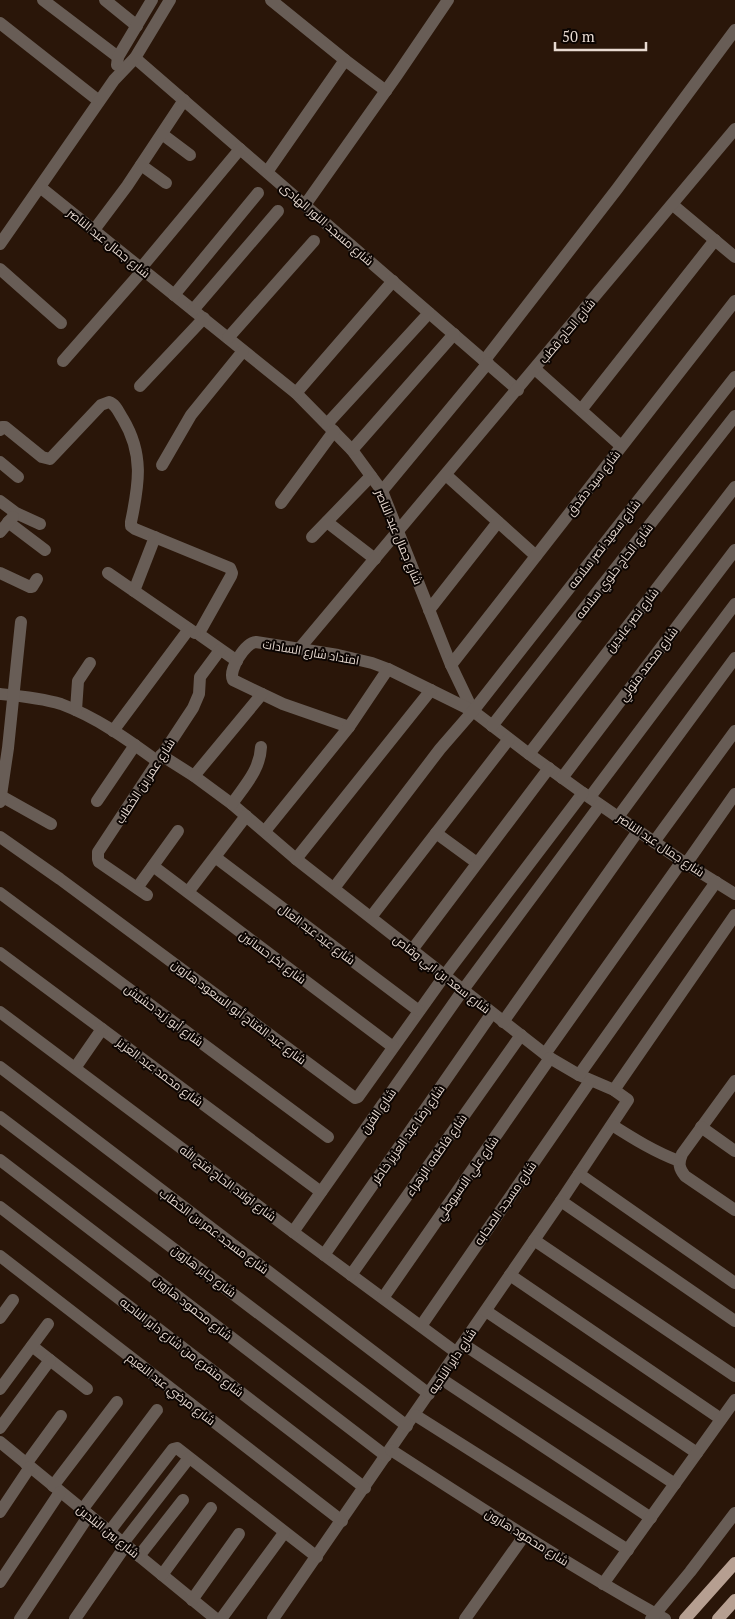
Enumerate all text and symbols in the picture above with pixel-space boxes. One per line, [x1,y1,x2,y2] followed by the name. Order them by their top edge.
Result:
[555,20,646,52] scale bar
[562,26,595,46] text: 50 m
[277,180,377,269] street label: شارع مسجد النور الهادى
[63,204,153,282] street label: شارع جمال عبد الناصر
[536,296,599,367] street label: شارع الحاج قطب
[563,447,624,519] street label: شارع سيد دقدق
[371,486,426,587] street label: شارع جمال عبد الناصر
[565,496,644,592] street label: شارع سعيد نصر سلامه
[572,520,658,624] street label: شارع الحاج حلوي سلامه
[602,585,663,656] street label: شارع نصر عابدين
[615,624,683,706] street label: شارع محمد متولي
[261,636,360,669] street label: امتداد شارع السادات
[112,736,179,827] street label: شارع عمر بن الخطاب
[613,810,708,881] street label: شارع جمال عبد الناصر
[275,900,358,968] street label: شارع عيد عبد العال
[236,927,309,988] street label: شارع بكر حسانين
[389,931,494,1019] street label: شارع سعد بن ابي وقاص
[168,957,309,1068] street label: شارع عبد الفتاح أبو السعود هارون
[121,981,206,1050] street label: شارع أبو زيد حشيش
[113,1034,206,1110] street label: شارع محمد عبد العزيز
[368,1082,448,1188] street label: شارع رضا عبد العزيز خاطر
[357,1085,400,1137] street label: شارع الفرن
[402,1111,471,1200] street label: شارع فاطمه الزهراء
[432,1133,504,1225] street label: شارع علي الاسيوطي
[176,1142,279,1225] street label: شارع اولاد الحاج فتح الله
[471,1158,540,1248] street label: شارع مسجد الصحابه
[156,1185,272,1278] street label: شارع مسجد عمر بن الخطاب
[168,1242,239,1301] street label: شارع جابر هارون
[150,1273,235,1344] street label: شارع محمود هارون
[117,1294,247,1401] street label: شارع متفرع من شارع داير الناحيه
[425,1325,480,1397] street label: شارع داير الناحيه
[122,1350,218,1431] street label: شارع مرضي عبد النعيم
[73,1501,142,1562] street label: شارع بين البلدين
[482,1505,572,1570] street label: شارع محمود هارون

